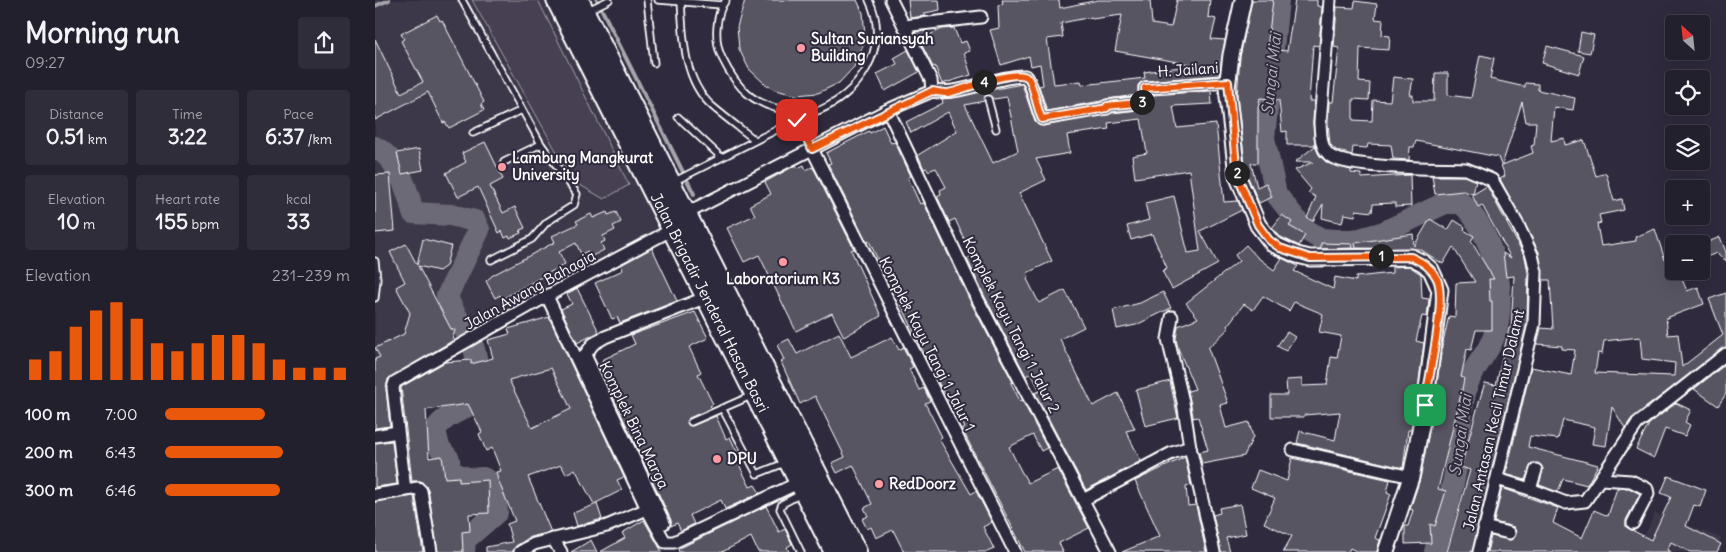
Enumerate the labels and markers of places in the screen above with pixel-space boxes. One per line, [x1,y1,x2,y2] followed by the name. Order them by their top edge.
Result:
[811,29,934,66] place label: Sultan Suriansyah Building
[795,42,807,54] marker: Sultan Suriansyah Building
[971,70,997,94] pin: 4
[1129,90,1155,114] pin: 3
[776,99,818,141] pin
[512,148,654,185] place label: Lambung Mangkurat University
[1225,160,1249,186] pin: 2
[496,161,508,173] marker: Lambung Mangkurat University
[1369,244,1393,268] pin: 1
[777,256,789,268] marker: Laboratorium K3
[726,269,840,288] place label: Laboratorium K3
[1404,384,1446,426] pin
[727,449,757,468] place label: DPU
[711,453,723,465] marker: DPU
[889,474,956,493] place label: RedDoorz
[873,478,885,490] marker: RedDoorz

